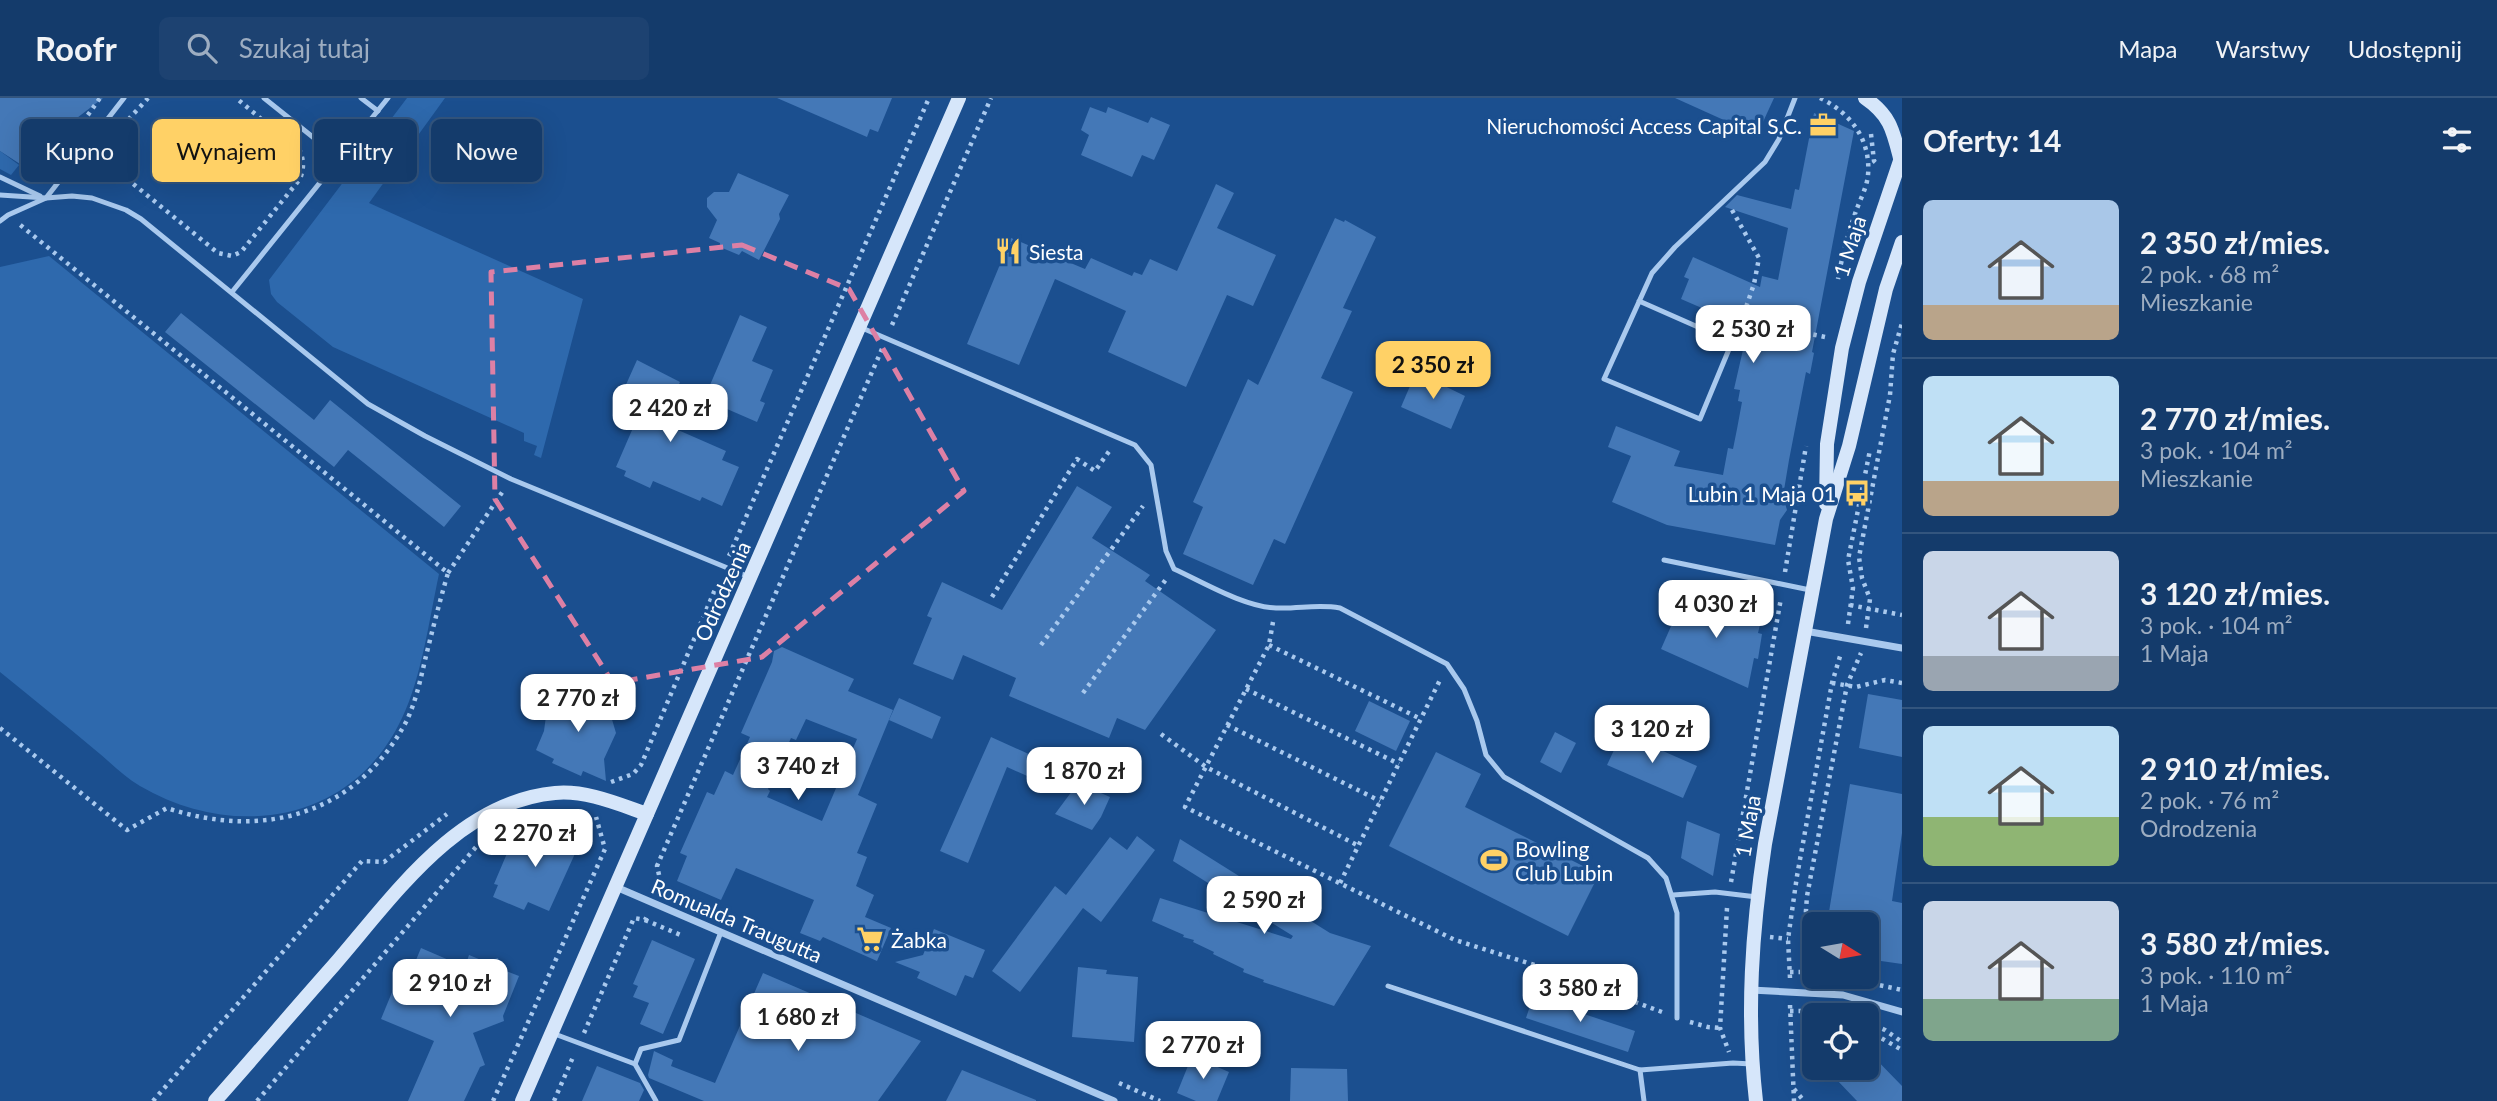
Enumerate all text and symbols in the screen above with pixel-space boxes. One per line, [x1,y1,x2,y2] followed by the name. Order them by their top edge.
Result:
[159,17,649,80] search box
[35,28,117,68] text: Roofr
[183,29,221,67] icon: search
[239,32,370,64] text: Szukaj tutaj
[2118,34,2177,63] text: Mapa
[2215,34,2310,63] text: Warstwy
[2348,34,2462,63] text: Udostępnij
[1808,110,1838,140] office icon: Nieruchomości Access Capital S.C.
[1486,113,1802,138] place label: Nieruchomości Access Capital S.C.
[21,119,138,182] chip: Kupno
[152,119,300,182] chip: Wynajem
[314,119,417,182] chip: Filtry
[431,119,542,182] chip: Nowe
[2438,121,2476,159] icon: filters
[1923,122,2061,158] text: Oferty: 14
[1827,212,1871,280] street label: 1 Maja
[2140,224,2330,260] text: 2 350 zł/mies.
[1979,228,2063,312] icon: home
[993,236,1023,266] restaurant icon: Siesta
[1029,239,1083,264] place label: Siesta
[2140,260,2279,288] text: 2 pok. · 68 m²
[2140,288,2253,316] text: Mieszkanie
[1681,306,1825,365] pin: 2 530 zł
[1712,314,1794,342] text: 2 530 zł
[1361,342,1505,401] pin: 2 350 zł
[1392,350,1474,378] text: 2 350 zł
[598,384,742,444] pin: 2 420 zł
[629,393,711,421] text: 2 420 zł
[2140,400,2330,436] text: 2 770 zł/mies.
[1979,404,2063,488] icon: home
[2140,436,2293,464] text: 3 pok. · 104 m²
[2140,464,2253,492] text: Mieszkanie
[1842,478,1872,508] bus stop icon: Lubin 1 Maja 01
[1688,481,1836,506] place label: Lubin 1 Maja 01
[689,537,755,645] street label: Odrodzenia
[2140,575,2330,611] text: 3 120 zł/mies.
[1979,579,2063,663] icon: home
[1644,580,1788,640] pin: 4 030 zł
[1675,589,1757,617] text: 4 030 zł
[2140,611,2293,639] text: 3 pok. · 104 m²
[2140,639,2209,667] text: 1 Maja
[506,674,650,734] pin: 2 770 zł
[537,683,619,711] text: 2 770 zł
[1580,706,1724,765] pin: 3 120 zł
[1611,714,1693,742] text: 3 120 zł
[726,742,870,802] pin: 3 740 zł
[1012,748,1156,807] pin: 1 870 zł
[2140,750,2330,786] text: 2 910 zł/mies.
[757,751,839,779] text: 3 740 zł
[1979,754,2063,838] icon: home
[1043,756,1125,784] text: 1 870 zł
[2140,786,2279,814] text: 2 pok. · 76 m²
[1729,793,1765,859] street label: 1 Maja
[463,810,607,869] pin: 2 270 zł
[2140,814,2257,842] text: Odrodzenia
[494,818,576,846] text: 2 270 zł
[1515,836,1613,885] place label: Bowling Club Lubin
[1479,845,1509,875] sports icon: Bowling Club Lubin
[648,873,826,967] street label: Romualda Traugutta
[1192,876,1336,936] pin: 2 590 zł
[1223,885,1305,913] text: 2 590 zł
[1802,912,1880,989] north arrow
[1802,912,1879,1080] map controls
[855,924,885,954] supermarket icon: Żabka
[2140,925,2330,961] text: 3 580 zł/mies.
[891,927,947,952] place label: Żabka
[1979,929,2063,1013] icon: home
[378,960,522,1019] pin: 2 910 zł
[2140,961,2293,989] text: 3 pok. · 110 m²
[1508,964,1652,1024] pin: 3 580 zł
[409,968,491,996] text: 2 910 zł
[1539,973,1621,1001] text: 3 580 zł
[2140,989,2209,1017] text: 1 Maja
[726,993,870,1053] pin: 1 680 zł
[757,1002,839,1030] text: 1 680 zł
[1802,1003,1879,1080] button: locate
[1131,1021,1275,1081] pin: 2 770 zł
[1162,1030,1244,1058] text: 2 770 zł

